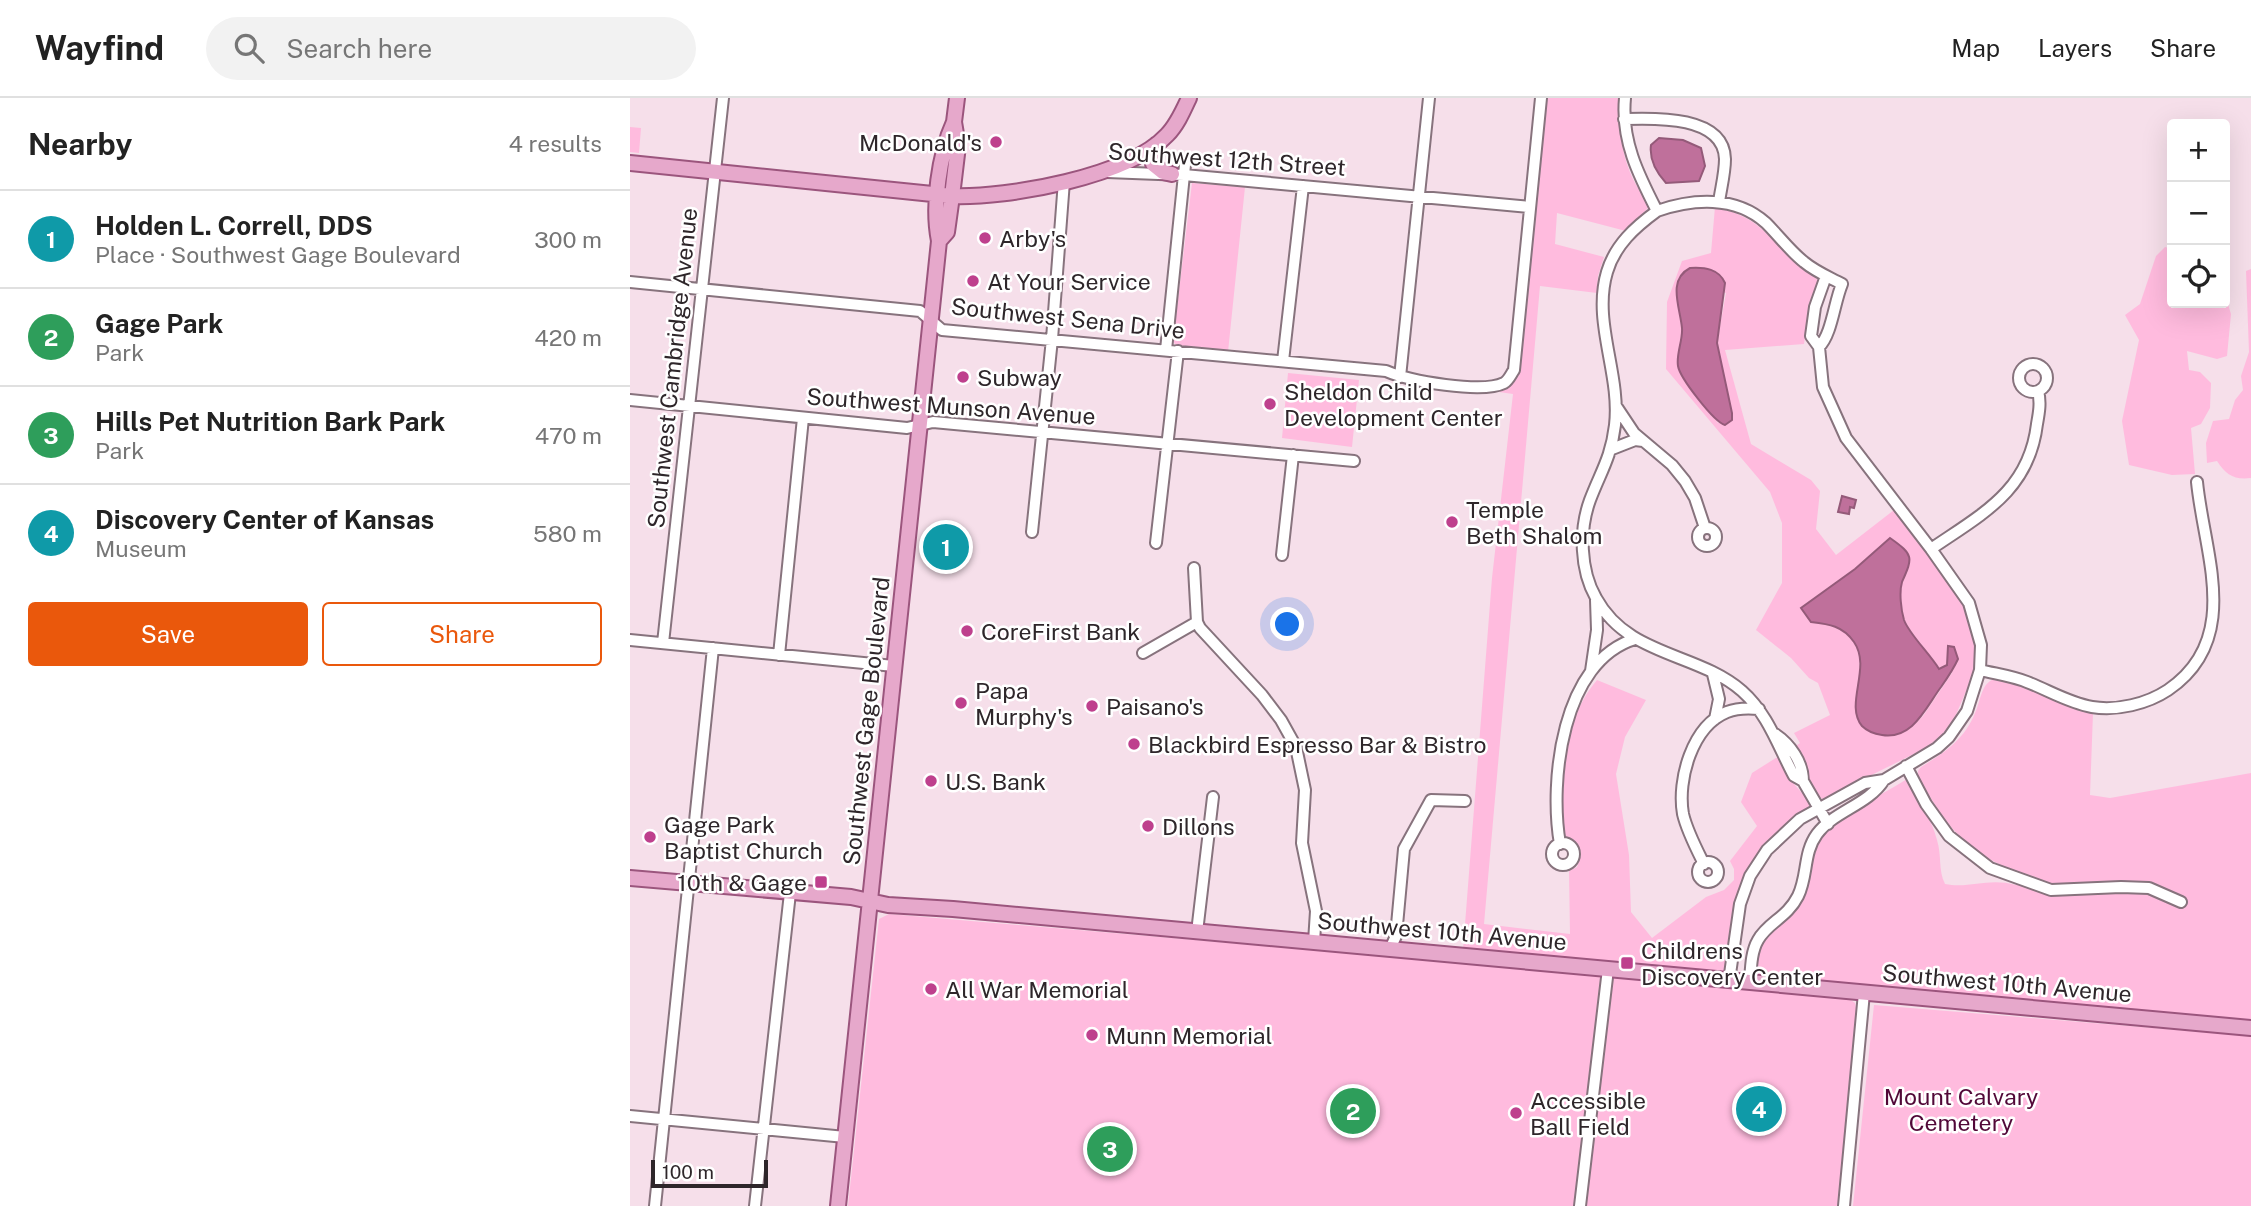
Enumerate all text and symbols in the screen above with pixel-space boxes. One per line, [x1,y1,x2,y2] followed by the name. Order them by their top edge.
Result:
[206,17,696,80] search box
[35,29,164,67] text: Wayfind
[230,29,268,67] icon: search
[286,33,432,64] text: Search here
[1951,34,2000,62] text: Map
[2038,34,2112,62] text: Layers
[2150,34,2216,62] text: Share
[2167,119,2230,308] map controls
[2167,119,2230,182] button: +
[28,126,132,162] text: Nearby
[859,129,982,156] place label: McDonald's
[508,130,602,157] text: 4 results
[988,134,1004,150] marker: McDonald's
[1107,137,1347,181] street label: Southwest 12th Street
[2167,182,2230,245] button: −
[642,207,702,529] street label: Southwest Cambridge Avenue
[95,210,373,241] text: Holden L. Correll, DDS
[999,225,1066,252] place label: Arby's
[46,226,56,253] text: 1
[534,226,602,253] text: 300 m
[977,230,993,246] marker: Arby's
[95,241,461,268] text: Place · Southwest Gage Boulevard
[2167,245,2230,308] button: locate
[987,268,1151,295] place label: At Your Service
[965,273,981,289] marker: At Your Service
[950,292,1186,344] street label: Southwest Sena Drive
[95,308,223,339] text: Gage Park
[44,324,58,351] text: 2
[534,324,602,351] text: 420 m
[95,339,144,366] text: Park
[977,364,1062,391] place label: Subway
[955,369,971,385] marker: Subway
[1284,378,1503,431] place label: Sheldon Child Development Center
[806,382,1096,430] street label: Southwest Munson Avenue
[1262,396,1278,412] marker: Sheldon Child Development Center
[95,406,445,437] text: Hills Pet Nutrition Bark Park
[43,422,59,449] text: 3
[535,422,602,449] text: 470 m
[95,437,144,464] text: Park
[1466,496,1602,549] place label: Temple Beth Shalom
[95,504,434,535] text: Discovery Center of Kansas
[1444,514,1460,530] marker: Temple Beth Shalom
[43,520,59,547] text: 4
[533,520,602,547] text: 580 m
[923,521,969,573] pin: 1
[95,535,187,562] text: Museum
[837,575,895,867] street label: Southwest Gage Boulevard
[28,602,308,666] button: Save
[322,602,602,666] button: Share
[1270,607,1304,641] your location
[981,618,1140,645] place label: CoreFirst Bank
[959,623,975,639] marker: CoreFirst Bank
[975,677,1073,730] place label: Papa Murphy's
[1106,693,1204,720] place label: Paisano's
[953,695,969,711] marker: Papa Murphy's
[1084,698,1100,714] marker: Paisano's
[1148,731,1487,758] place label: Blackbird Espresso Bar & Bistro
[1126,736,1142,752] marker: Blackbird Espresso Bar & Bistro
[945,768,1046,795] place label: U.S. Bank
[923,773,939,789] marker: U.S. Bank
[664,811,823,864] place label: Gage Park Baptist Church
[1162,813,1235,840] place label: Dillons
[1140,818,1156,834] marker: Dillons
[642,829,658,845] marker: Gage Park Baptist Church
[677,869,807,896] place label: 10th & Gage
[813,874,829,890] marker: 10th & Gage
[1316,907,1568,955] street label: Southwest 10th Avenue
[1641,937,1823,990] place label: Childrens Discovery Center
[1619,955,1635,971] marker: Childrens Discovery Center
[1881,959,2133,1007] street label: Southwest 10th Avenue
[945,976,1129,1003] place label: All War Memorial
[923,981,939,997] marker: All War Memorial
[1106,1022,1273,1049] place label: Munn Memorial
[1084,1027,1100,1043] marker: Munn Memorial
[1736,1083,1782,1135] pin: 4
[1884,1083,2038,1136] park label: Mount Calvary Cemetery
[1330,1085,1376,1137] pin: 2
[1530,1087,1646,1140] place label: Accessible Ball Field
[1508,1105,1524,1121] marker: Accessible Ball Field
[1087,1123,1133,1175] pin: 3
[651,1157,768,1189] scale bar
[662,1161,714,1183] text: 100 m

